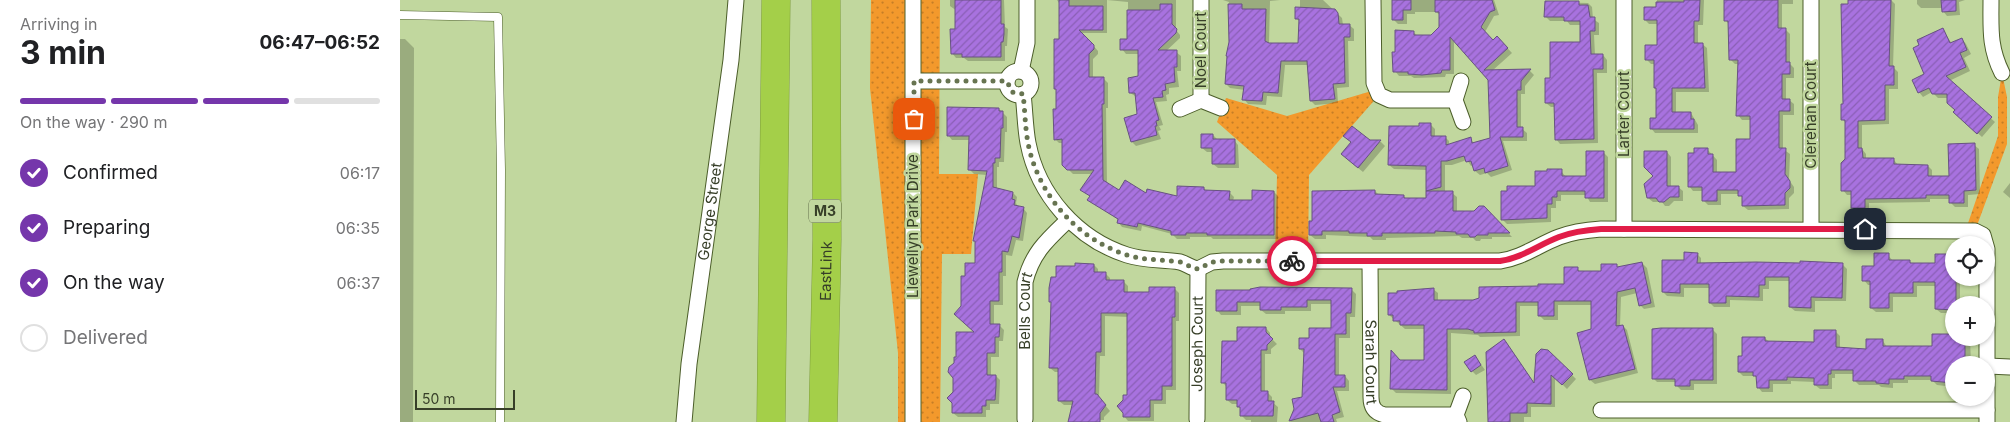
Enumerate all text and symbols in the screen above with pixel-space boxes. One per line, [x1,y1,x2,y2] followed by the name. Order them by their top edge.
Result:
[1191,12,1210,88] street label: Noel Court
[20,14,97,34] text: Arriving in
[259,31,380,54] text: 06:47–06:52
[20,33,106,72] text: 3 min
[1801,61,1820,169] street label: Clerehan Court
[1614,71,1633,157] street label: Larter Court
[893,98,935,140] pin
[900,105,928,133] icon: bag
[20,112,167,132] text: On the way · 290 m
[903,154,922,298] street label: Llewellyn Park Drive
[20,159,48,187] icon: check
[63,161,158,184] text: Confirmed
[693,161,726,262] street label: George Street
[340,163,380,183] text: 06:17
[809,200,841,222] road number: M3
[1844,208,1886,250] pin
[20,214,48,242] icon: check
[1851,215,1879,243] icon: home
[63,216,150,239] text: Preparing
[336,218,380,238] text: 06:35
[1267,236,1317,286] courier
[1945,236,1995,406] map controls
[1945,236,1995,286] button: locate
[816,240,836,301] street label: EastLink
[1278,247,1306,275] icon: bike
[20,269,48,297] icon: check
[1015,269,1036,350] street label: Bells Court
[63,271,165,294] text: On the way
[336,273,380,293] text: 06:37
[1187,296,1207,392] street label: Joseph Court
[1945,296,1995,346] button: +
[1361,319,1382,406] street label: Sarah Court
[63,326,148,349] text: Delivered
[1945,356,1995,406] button: −
[415,387,515,410] scale bar
[422,390,456,407] text: 50 m

